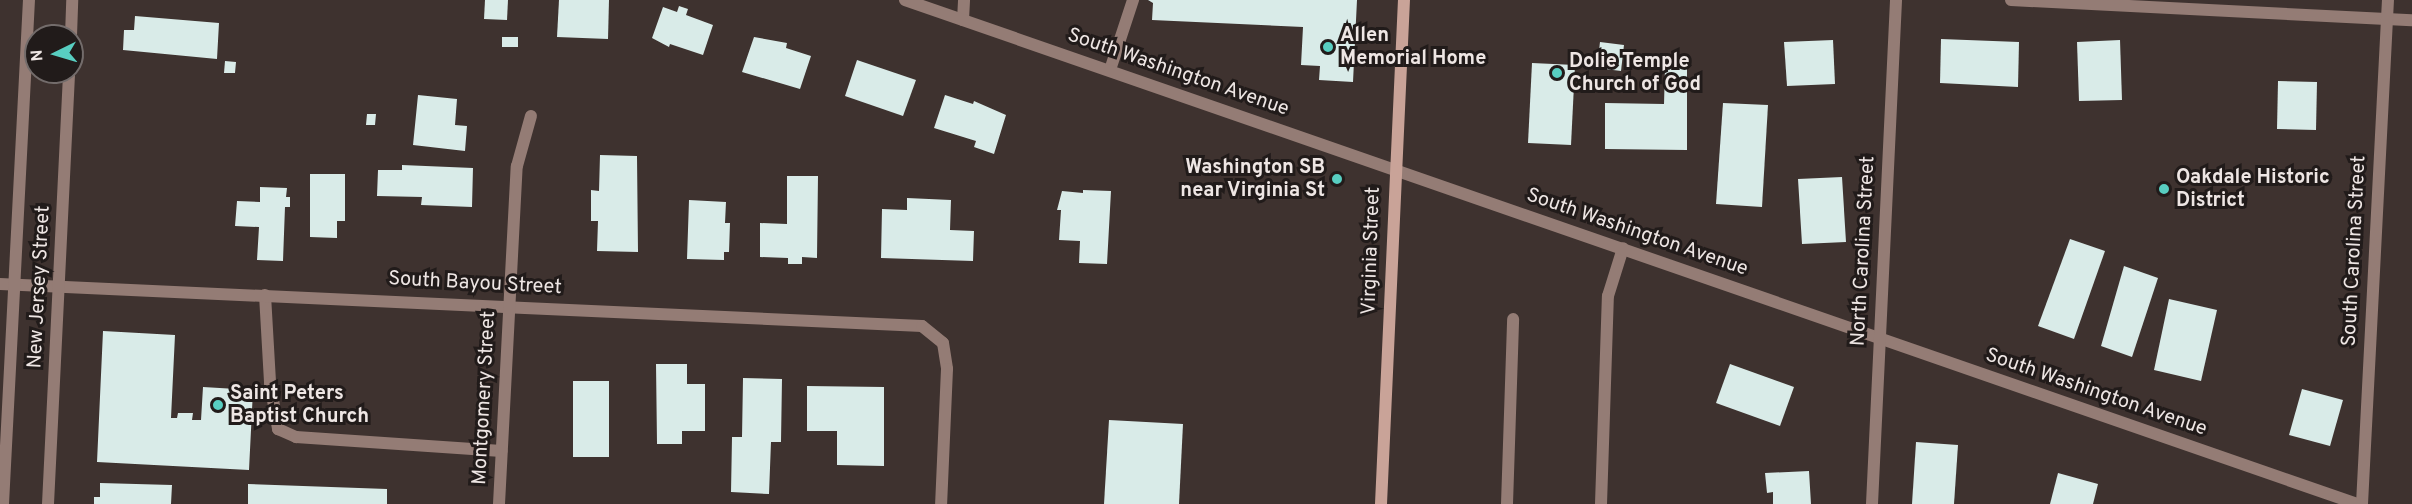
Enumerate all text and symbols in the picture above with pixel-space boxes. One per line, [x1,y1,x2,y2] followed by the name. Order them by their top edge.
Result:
[24,24,84,84] north arrow
[1064,24,1292,122] street label: South Washington Avenue
[1340,24,1486,71] place label: Allen Memorial Home
[1321,40,1335,54] marker: Allen Memorial Home
[28,49,49,62] text: N
[1569,50,1701,97] place label: Dolie Temple Church of God
[1550,66,1564,80] marker: Dolie Temple Church of God
[1847,155,1881,347] street label: North Carolina Street
[2338,155,2372,347] street label: South Carolina Street
[1180,156,1325,203] place label: Washington SB near Virginia St
[2176,166,2330,213] place label: Oakdale Historic District
[1330,172,1344,186] marker: Washington SB near Virginia St
[2157,182,2171,196] marker: Oakdale Historic District
[1523,184,1751,282] street label: South Washington Avenue
[1358,186,1386,316] street label: Virginia Street
[24,205,56,369] street label: New Jersey Street
[388,267,562,301] street label: South Bayou Street
[468,310,502,486] street label: Montgomery Street
[1982,344,2210,442] street label: South Washington Avenue
[230,382,369,429] place label: Saint Peters Baptist Church
[211,398,225,412] marker: Saint Peters Baptist Church

